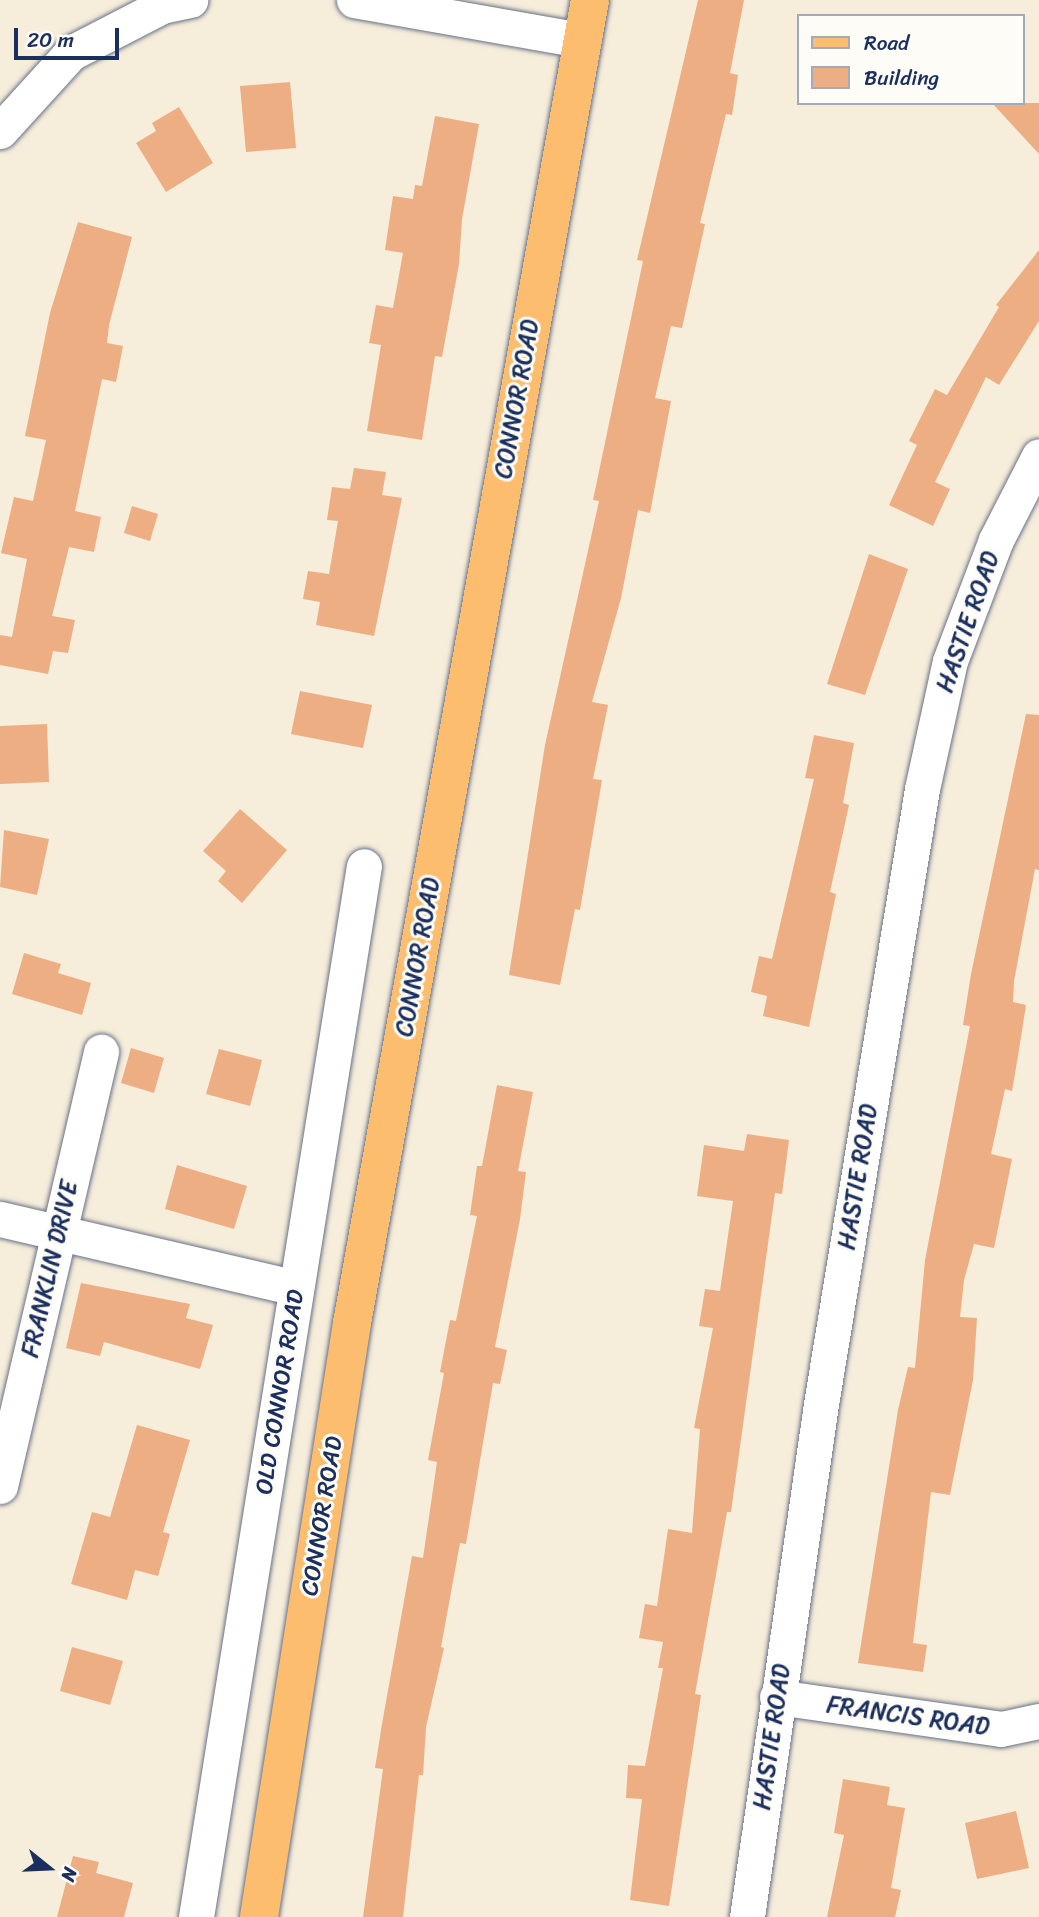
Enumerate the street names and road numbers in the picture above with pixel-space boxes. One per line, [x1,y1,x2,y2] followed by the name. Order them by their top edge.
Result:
[489,317,545,481] street label: CONNOR ROAD
[930,548,1006,696] street label: HASTIE ROAD
[390,875,446,1039] street label: CONNOR ROAD
[832,1102,884,1252] street label: HASTIE ROAD
[15,1177,85,1361] street label: FRANKLIN DRIVE
[250,1287,310,1497] street label: OLD CONNOR ROAD
[295,1434,349,1598] street label: CONNOR ROAD
[748,1662,796,1812] street label: HASTIE ROAD
[825,1690,991,1742] street label: FRANCIS ROAD

